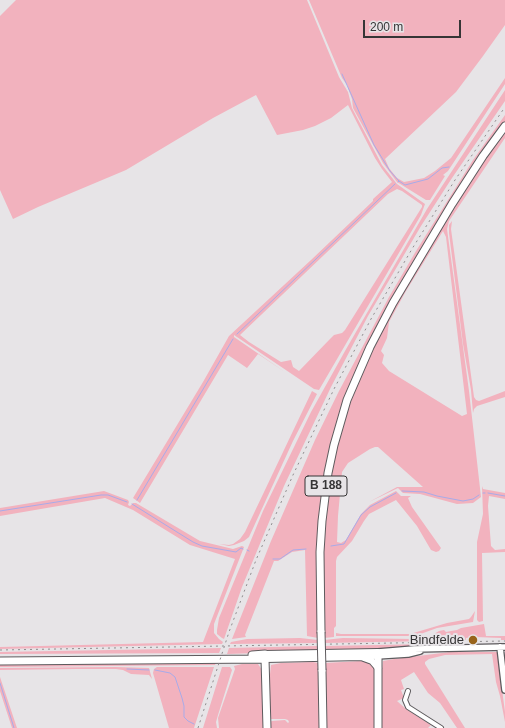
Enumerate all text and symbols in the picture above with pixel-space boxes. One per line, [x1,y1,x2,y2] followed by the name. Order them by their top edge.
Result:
[365,12,463,38] scale bar
[370,20,403,34] text: 200 m
[305,476,347,496] road number: B 188
[410,632,464,648] place label: Bindfelde
[467,634,479,646] marker: Bindfelde

